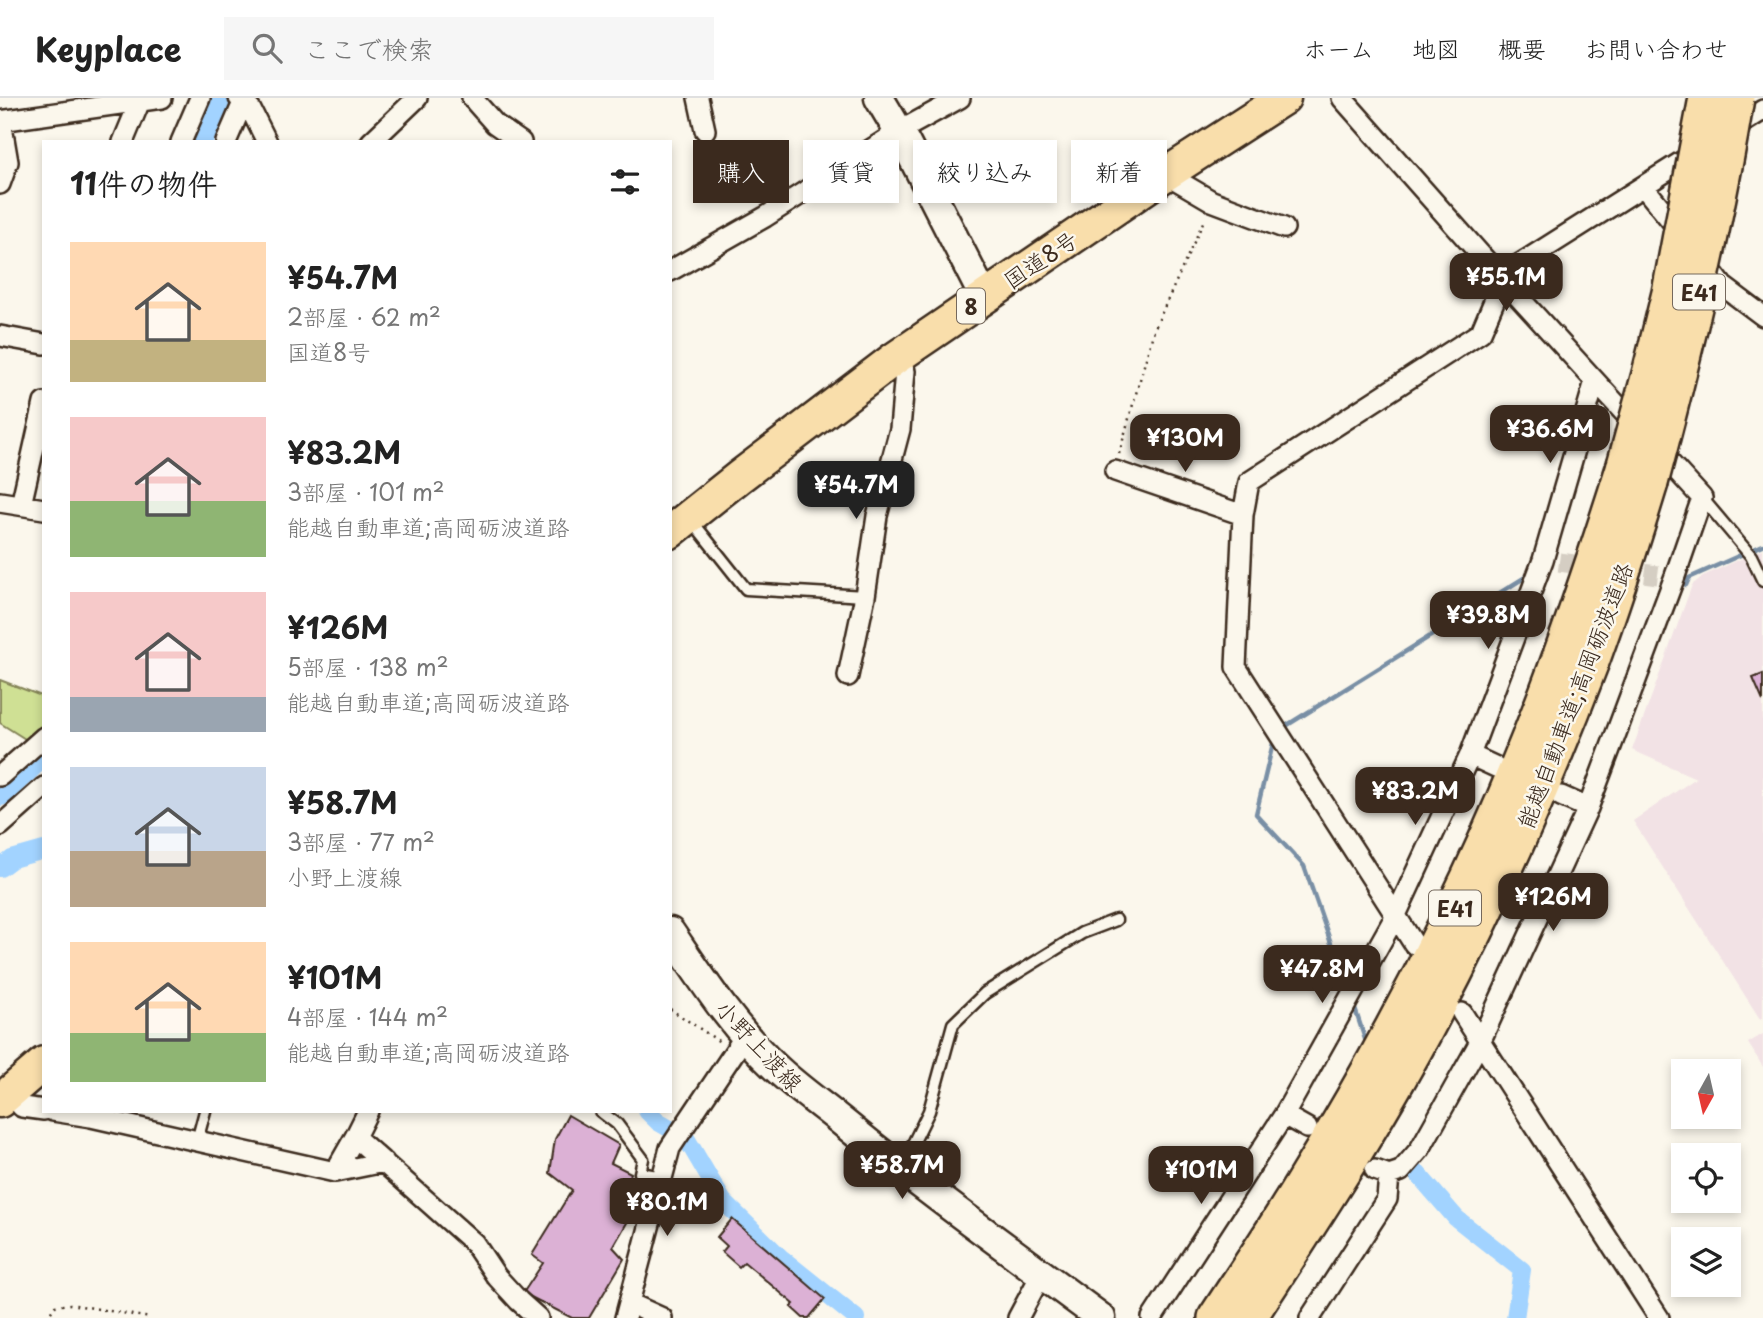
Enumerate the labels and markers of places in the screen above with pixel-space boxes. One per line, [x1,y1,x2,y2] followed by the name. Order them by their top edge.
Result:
[1449,254,1563,313] pin: ¥55.1M
[1493,406,1607,465] pin: ¥36.6M
[1136,414,1234,474] pin: ¥130M
[799,462,913,521] pin: ¥54.7M
[1431,592,1545,651] pin: ¥39.8M
[1358,768,1472,827] pin: ¥83.2M
[1504,874,1602,933] pin: ¥126M
[1265,946,1379,1005] pin: ¥47.8M
[845,1142,959,1201] pin: ¥58.7M
[1152,1146,1250,1206] pin: ¥101M
[610,1178,724,1238] pin: ¥80.1M

